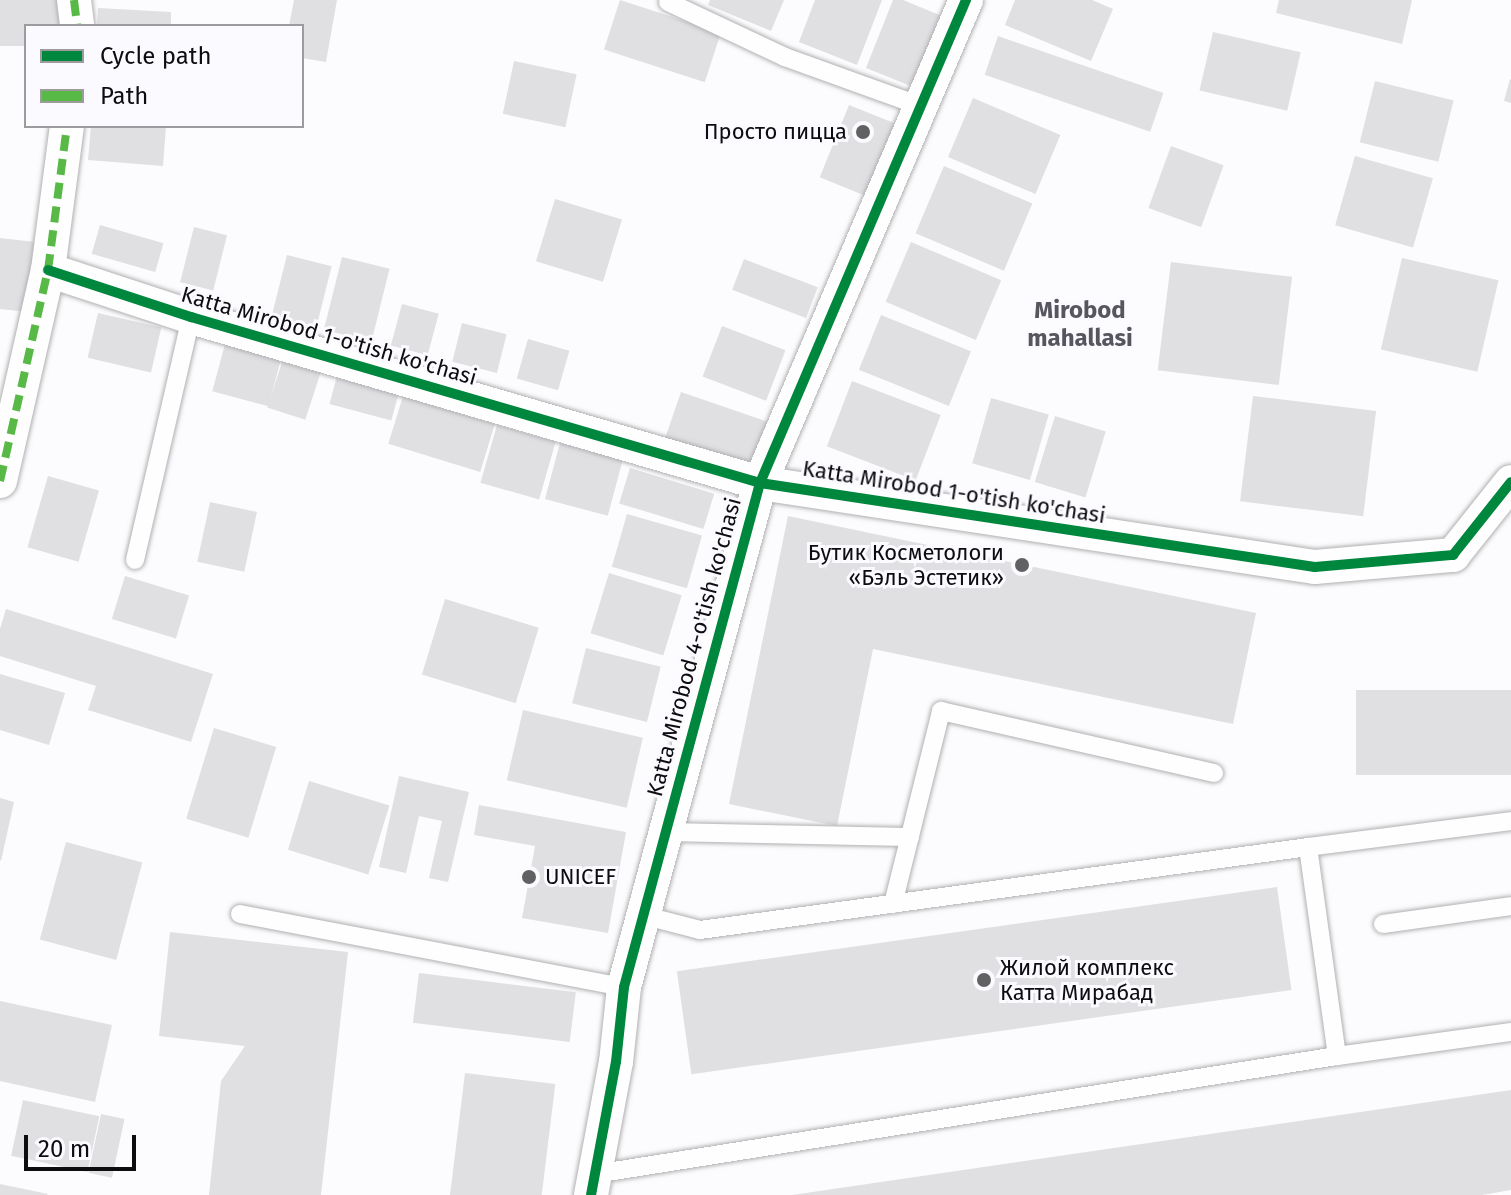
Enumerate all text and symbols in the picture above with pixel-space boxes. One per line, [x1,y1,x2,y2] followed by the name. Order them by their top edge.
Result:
[24,24,304,128] legend
[100,42,212,70] text: Cycle path
[100,82,148,110] text: Path
[704,119,847,145] place label: Просто пицца
[854,123,872,141] marker: Просто пицца
[178,281,480,391] street label: Katta Mirobod 1-o'tish ko'chasi
[1027,297,1133,353] district label: Mirobod mahallasi
[801,455,1107,529] street label: Katta Mirobod 1-o'tish ko'chasi
[641,495,747,799] street label: Katta Mirobod 4-o'tish ko'chasi
[808,539,1004,590] place label: Бутик Косметологи «Бэль Эстетик»
[1011,554,1033,576] marker: Бутик Косметологи «Бэль Эстетик»
[545,864,616,890] place label: UNICEF
[520,868,538,886] marker: UNICEF
[1000,954,1174,1006] place label: Жилой комплекс Катта Мирабад
[975,971,993,989] marker: Жилой комплекс Катта Мирабад
[28,1119,140,1169] scale bar
[38,1135,90,1163] text: 20 m

